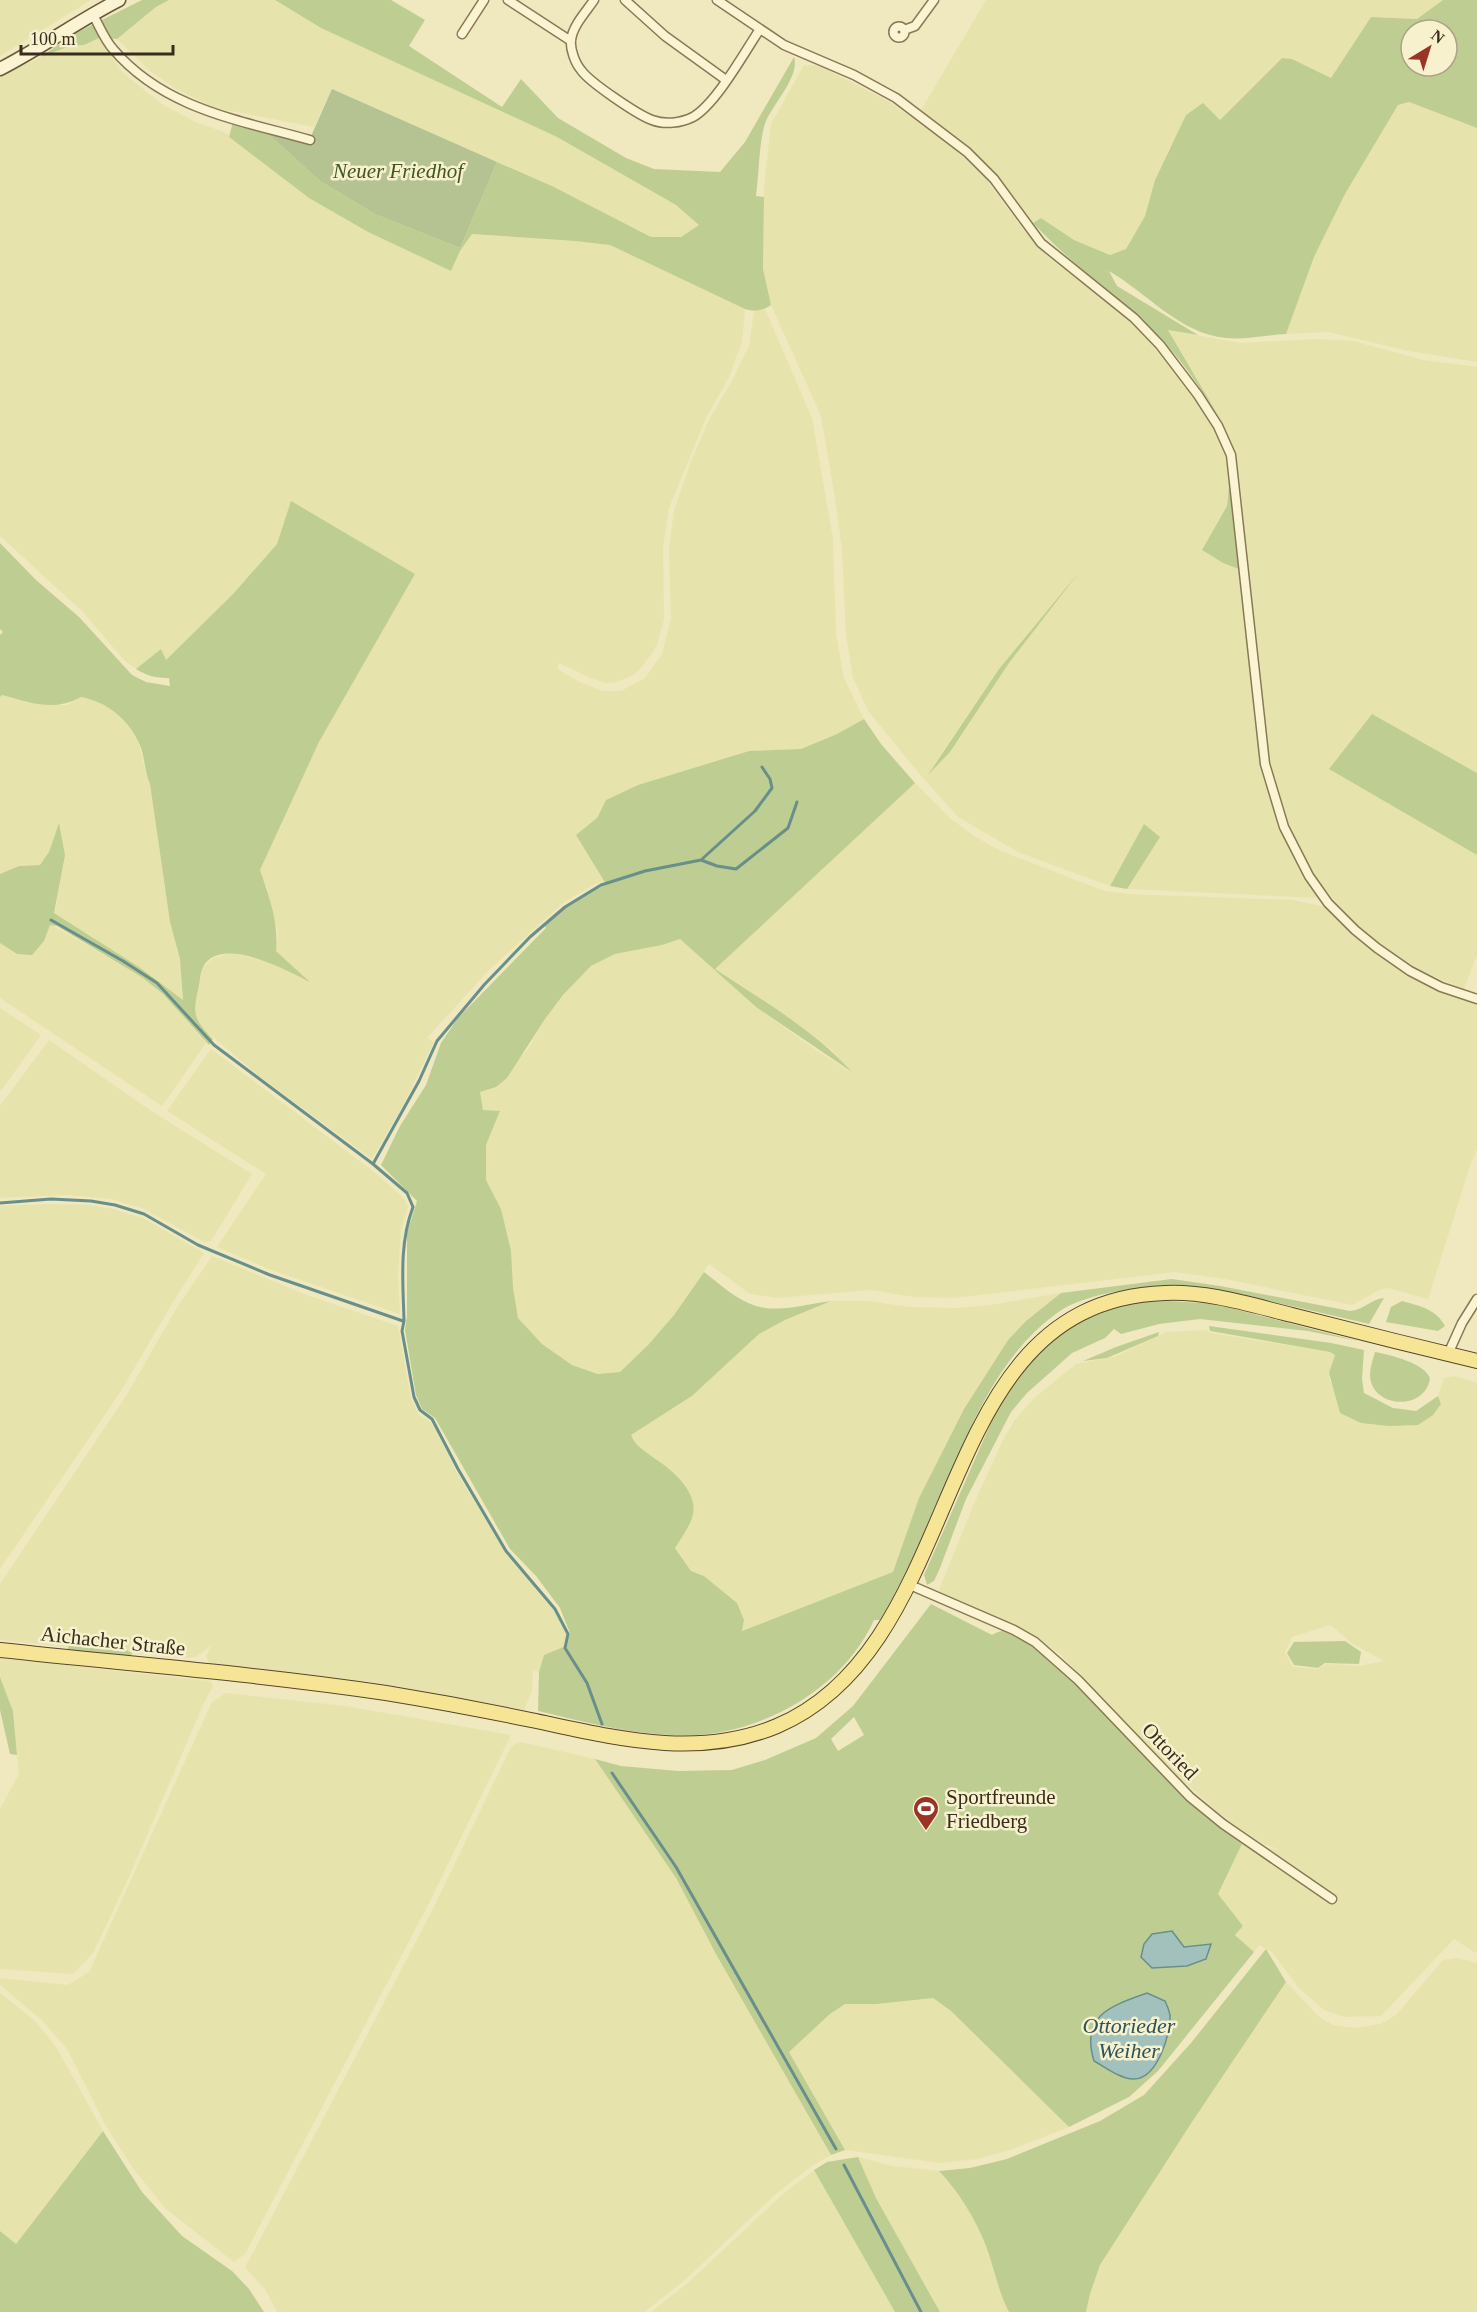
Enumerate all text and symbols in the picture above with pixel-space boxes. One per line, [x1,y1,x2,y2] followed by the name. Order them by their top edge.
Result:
[21,18,172,56] scale bar
[1399,18,1459,78] north arrow
[1428,26,1448,47] text: N
[30,29,76,49] text: 100 m
[332,159,466,183] park label: Neuer Friedhof
[40,1621,186,1661] street label: Aichacher Straße
[1137,1717,1203,1785] street label: Ottoried
[946,1785,1056,1833] place label: Sportfreunde Friedberg
[911,1794,941,1832] sports icon: Sportfreunde Friedberg
[1083,2013,1176,2063] water label: Ottorieder Weiher

